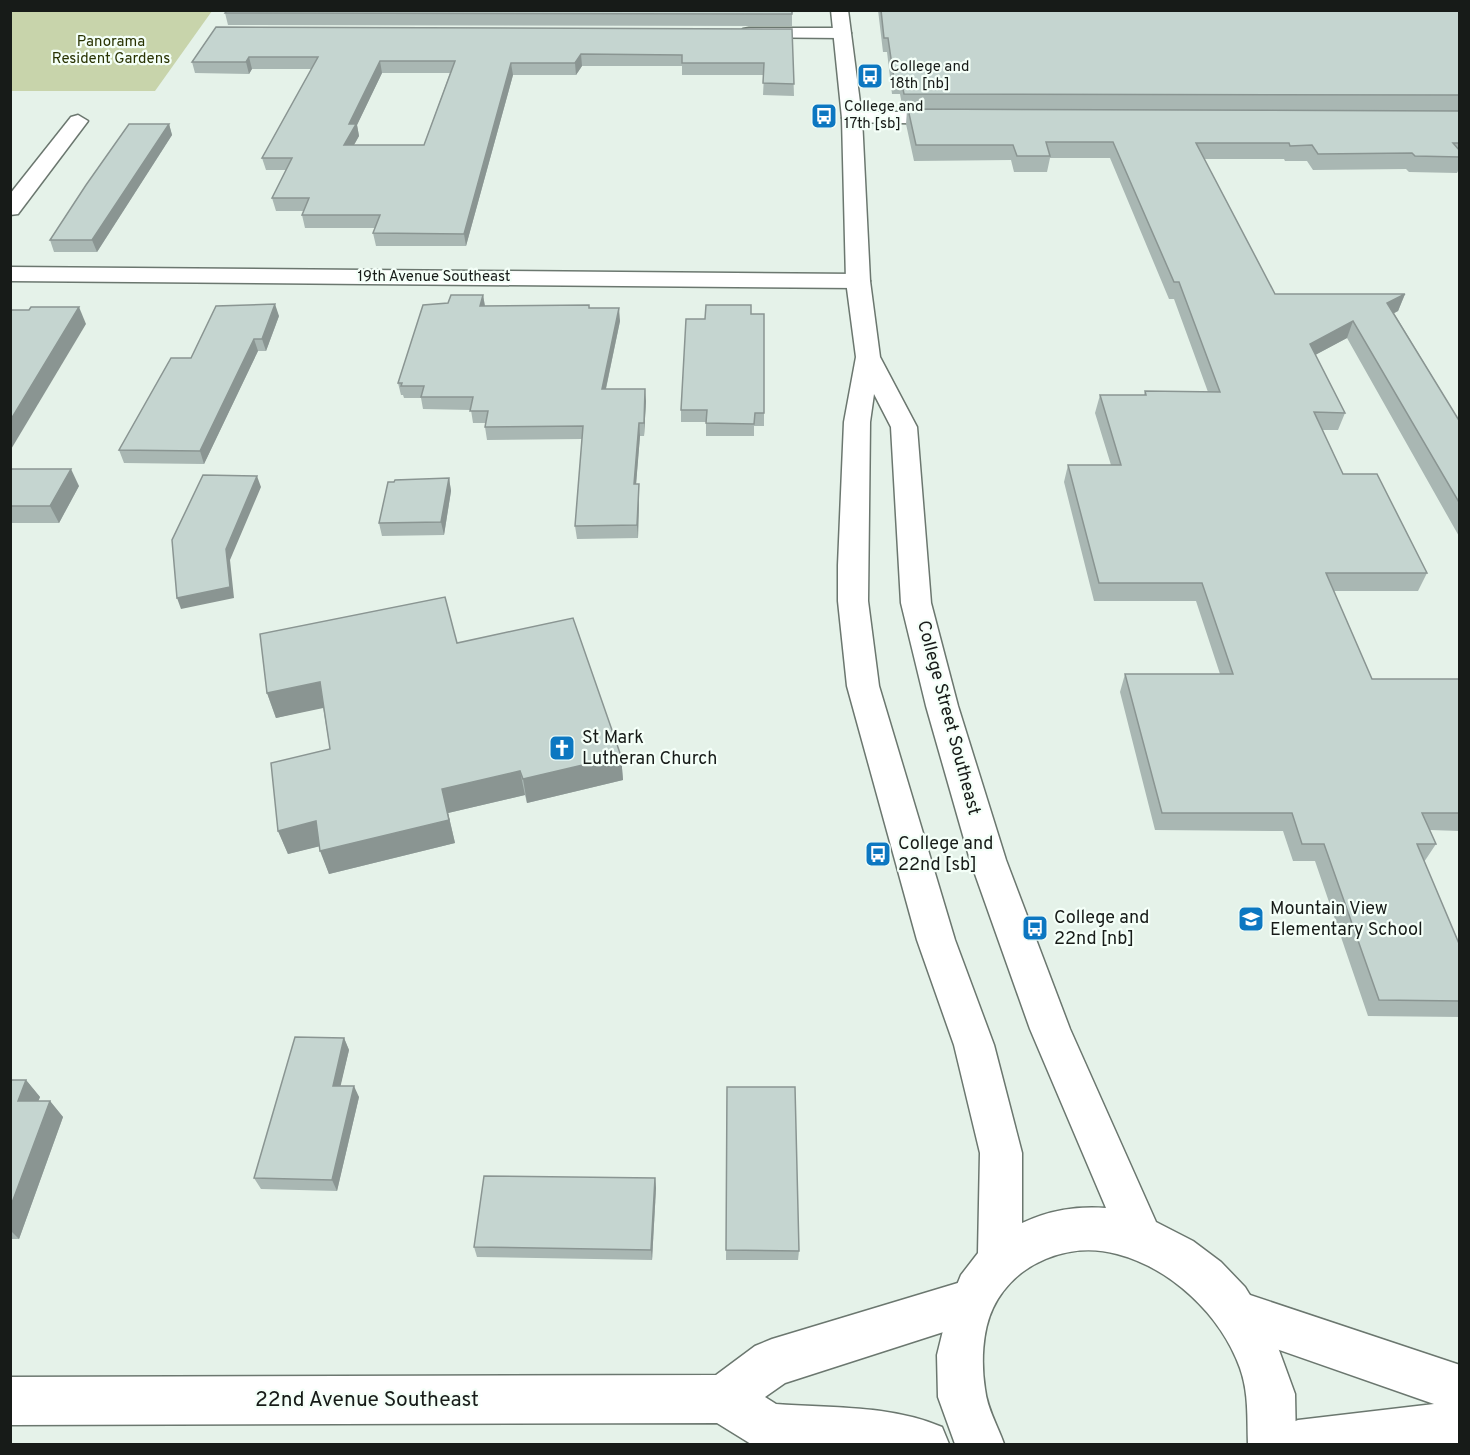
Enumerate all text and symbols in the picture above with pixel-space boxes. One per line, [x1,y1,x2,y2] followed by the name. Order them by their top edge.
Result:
[52,33,170,69] park label: Panorama Resident Gardens
[890,58,970,94] place label: College and 18th [nb]
[855,61,885,91] bus stop icon: College and 18th [nb]
[844,98,924,134] place label: College and 17th [sb]
[809,101,839,131] bus stop icon: College and 17th [sb]
[358,268,510,287] street label: 19th Avenue Southeast
[911,618,985,818] street label: College Street Southeast
[582,727,717,771] place label: St Mark Lutheran Church
[547,733,577,763] church icon: St Mark Lutheran Church
[898,833,993,877] place label: College and 22nd [sb]
[863,839,893,869] bus stop icon: College and 22nd [sb]
[1270,898,1423,942] place label: Mountain View Elementary School
[1236,904,1266,934] school or university icon: Mountain View Elementary School
[1054,907,1149,951] place label: College and 22nd [nb]
[1020,913,1050,943] bus stop icon: College and 22nd [nb]
[255,1387,479,1414] street label: 22nd Avenue Southeast

